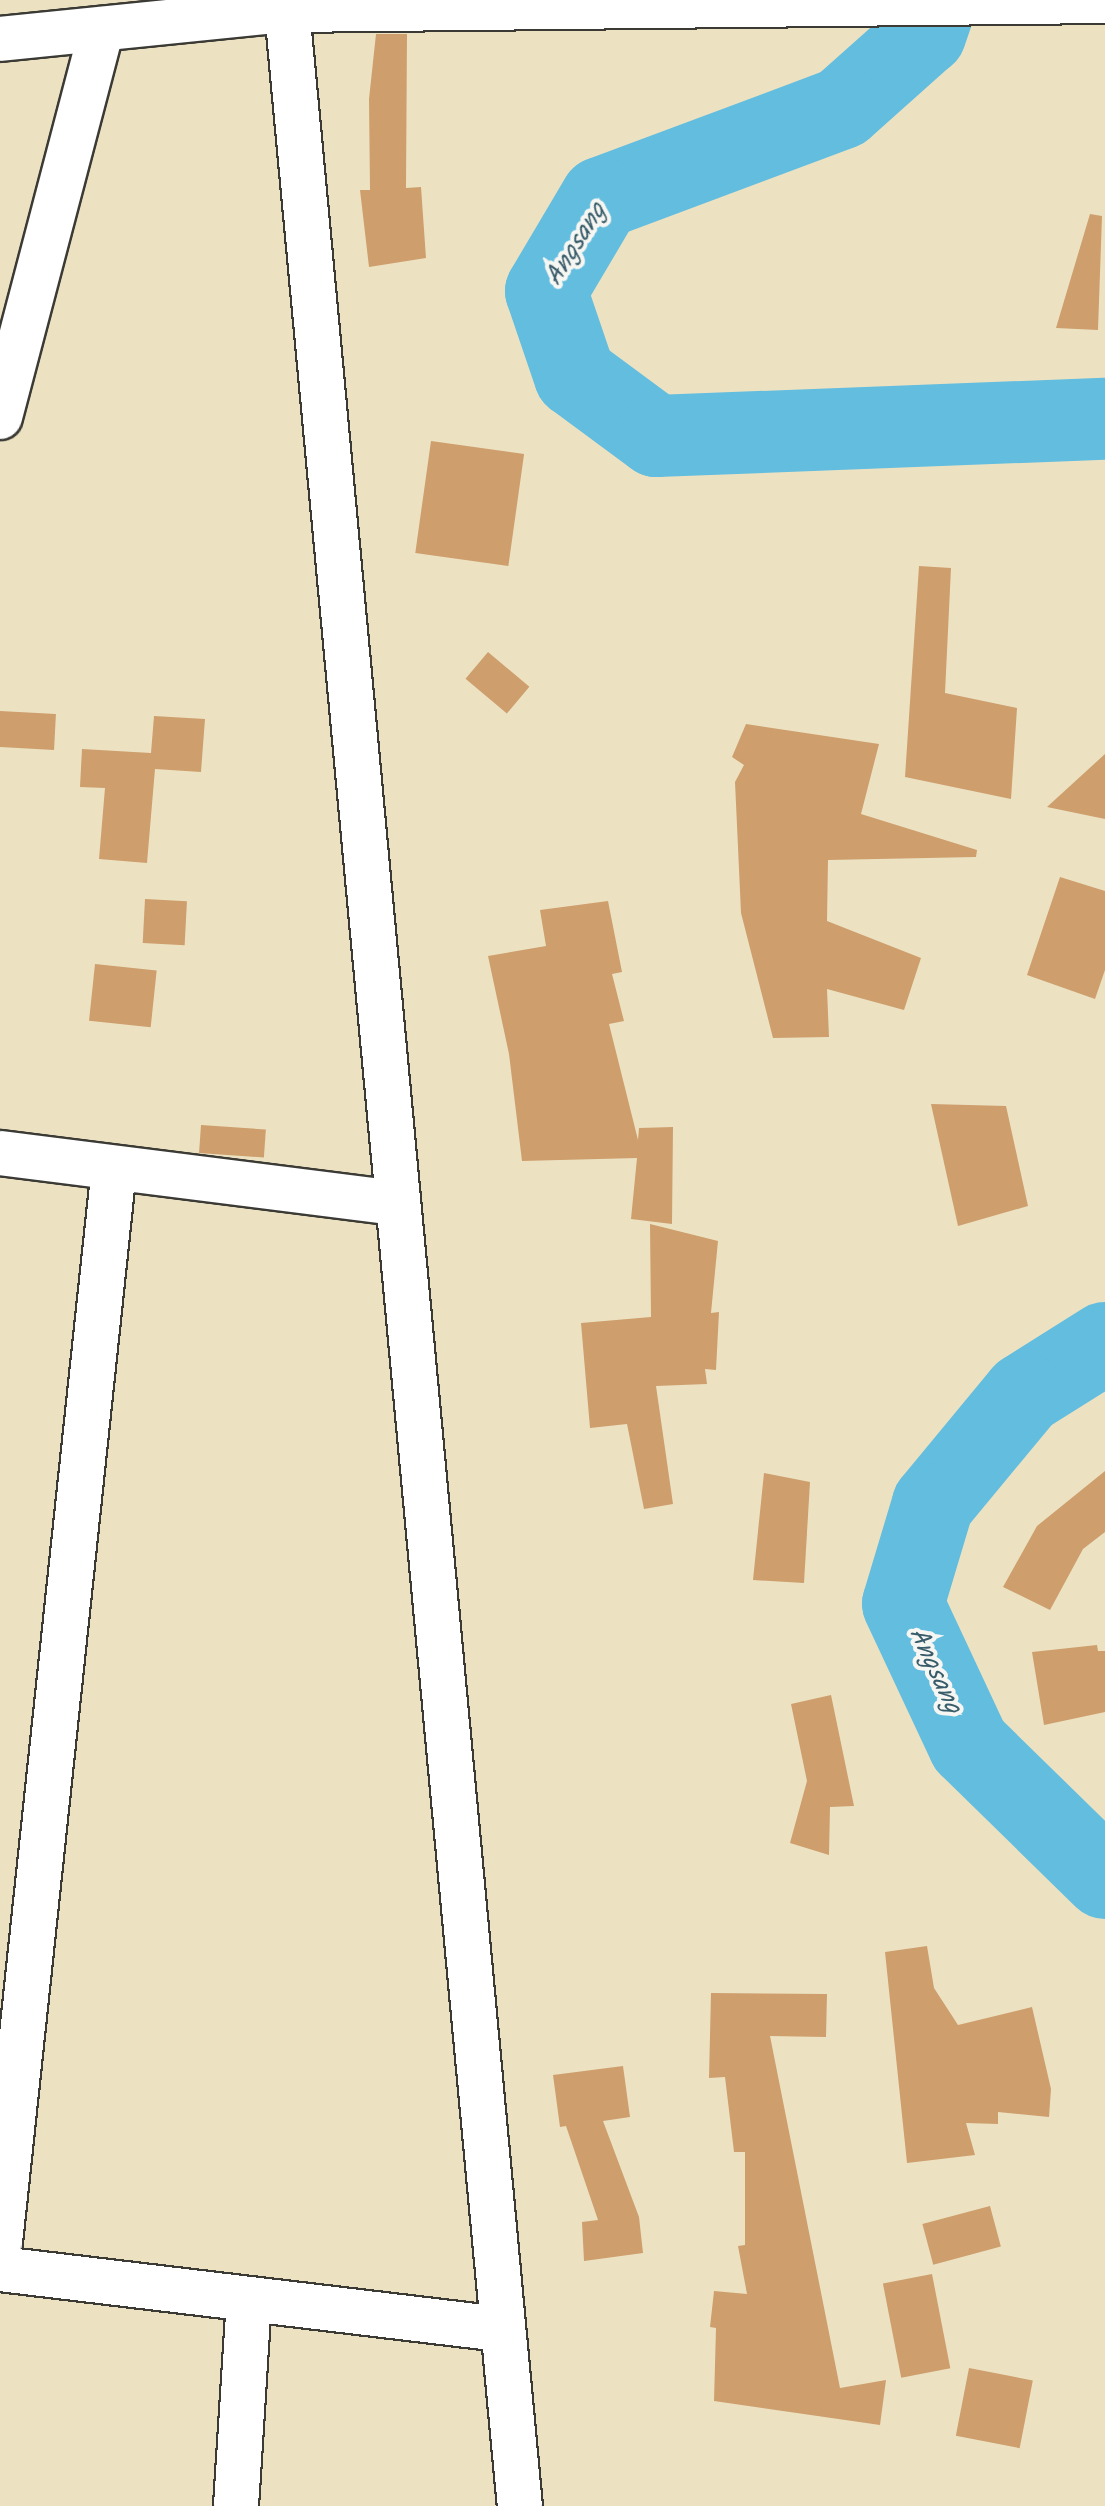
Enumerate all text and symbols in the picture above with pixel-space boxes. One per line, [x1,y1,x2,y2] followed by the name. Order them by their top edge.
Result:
[540,198,614,292] water label: Angsang
[901,1623,967,1719] water label: Angsang

